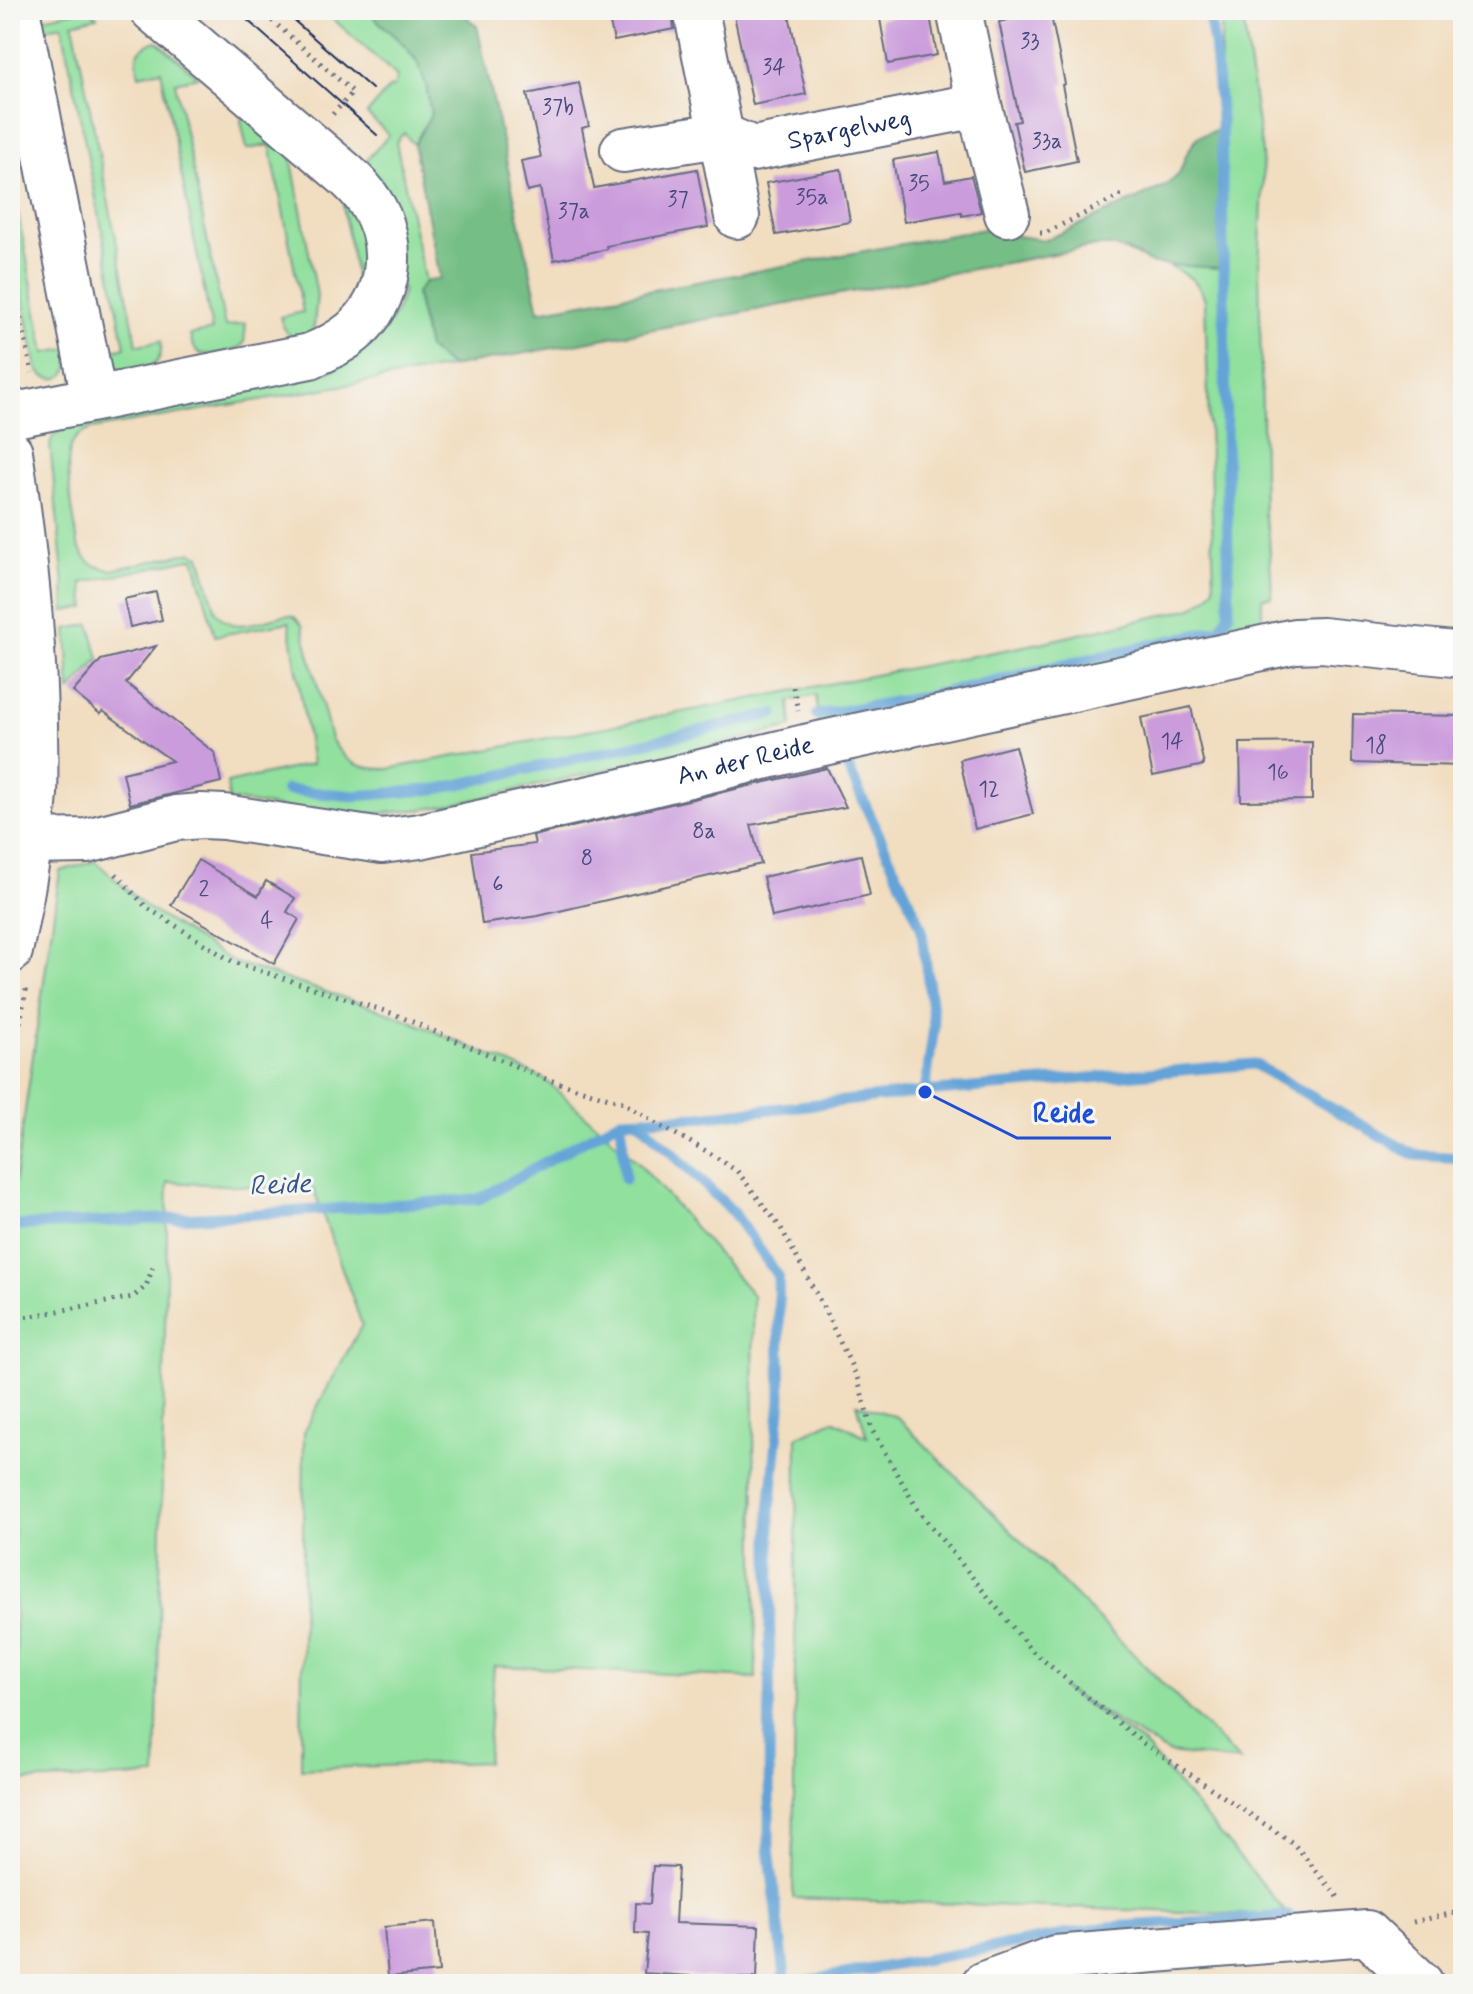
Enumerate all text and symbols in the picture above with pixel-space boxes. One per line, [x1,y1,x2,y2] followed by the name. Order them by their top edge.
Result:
[1020,28,1040,56] house number: 33
[762,54,786,82] house number: 34
[542,94,574,122] house number: 37b
[785,102,914,159] street label: Spargelweg
[1032,128,1062,156] house number: 33a
[908,170,930,198] house number: 35
[796,184,828,212] house number: 35a
[667,186,689,214] house number: 37
[558,198,590,226] house number: 37a
[1160,728,1184,756] house number: 14
[674,729,817,794] street label: An der Reide
[1365,732,1387,760] house number: 18
[1267,759,1289,787] house number: 16
[978,776,1000,804] house number: 12
[692,818,716,846] house number: 8a
[581,845,593,873] house number: 8
[492,871,504,899] house number: 6
[199,876,210,904] house number: 2
[261,907,274,935] house number: 4
[1017,1086,1111,1138] callout: Reide
[1033,1096,1095,1133] text: Reide
[248,1166,313,1206] water label: Reide

